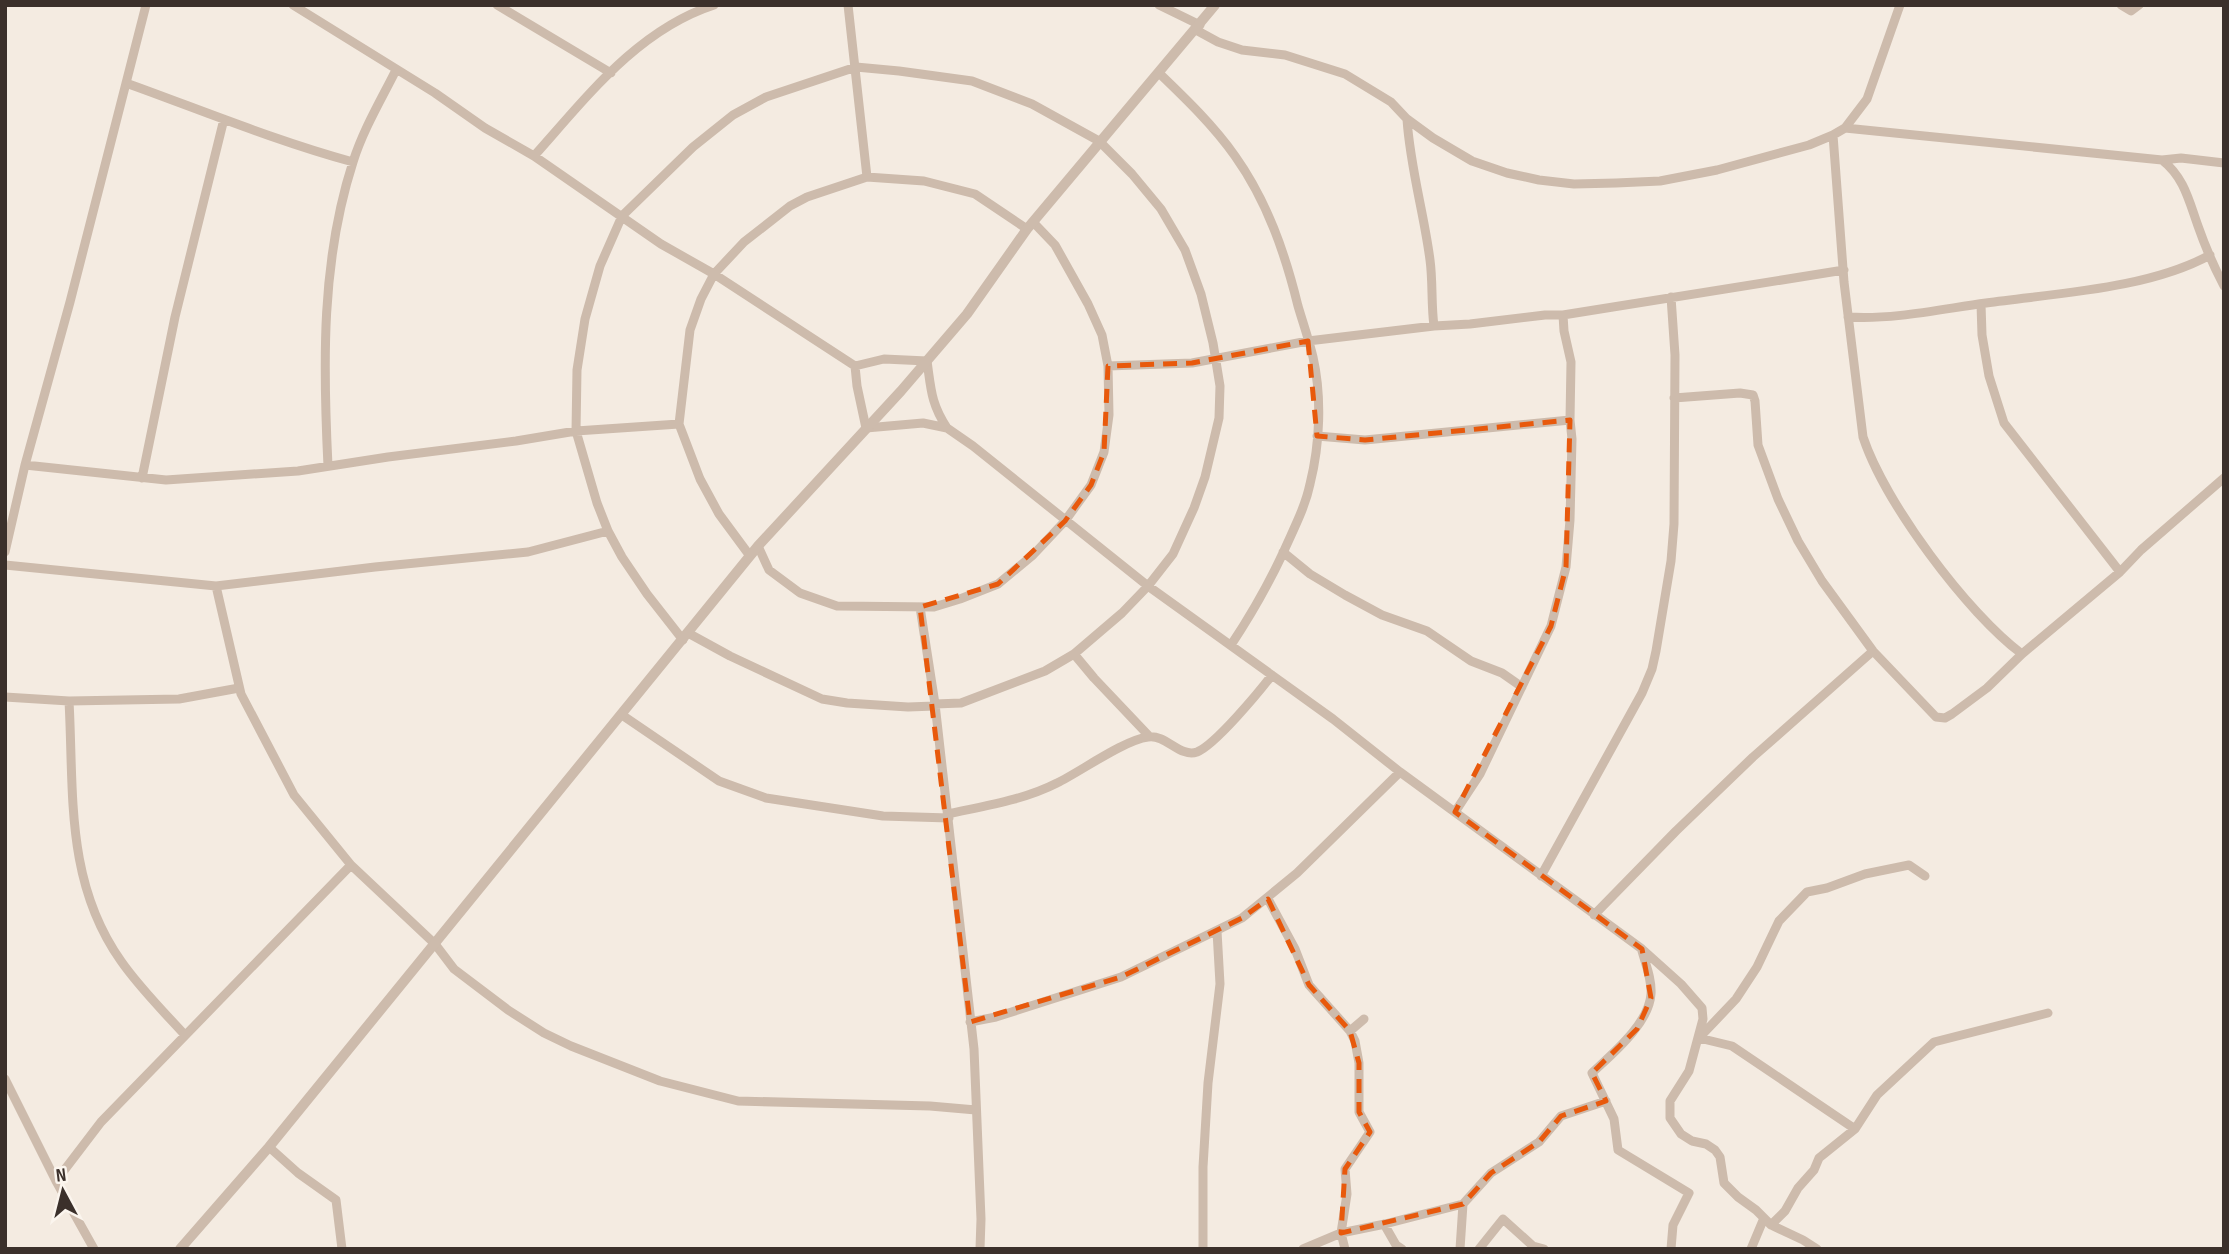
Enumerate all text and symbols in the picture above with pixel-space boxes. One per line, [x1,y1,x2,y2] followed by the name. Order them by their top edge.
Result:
[28,1156,98,1226] north arrow
[55,1164,68,1188] text: N

